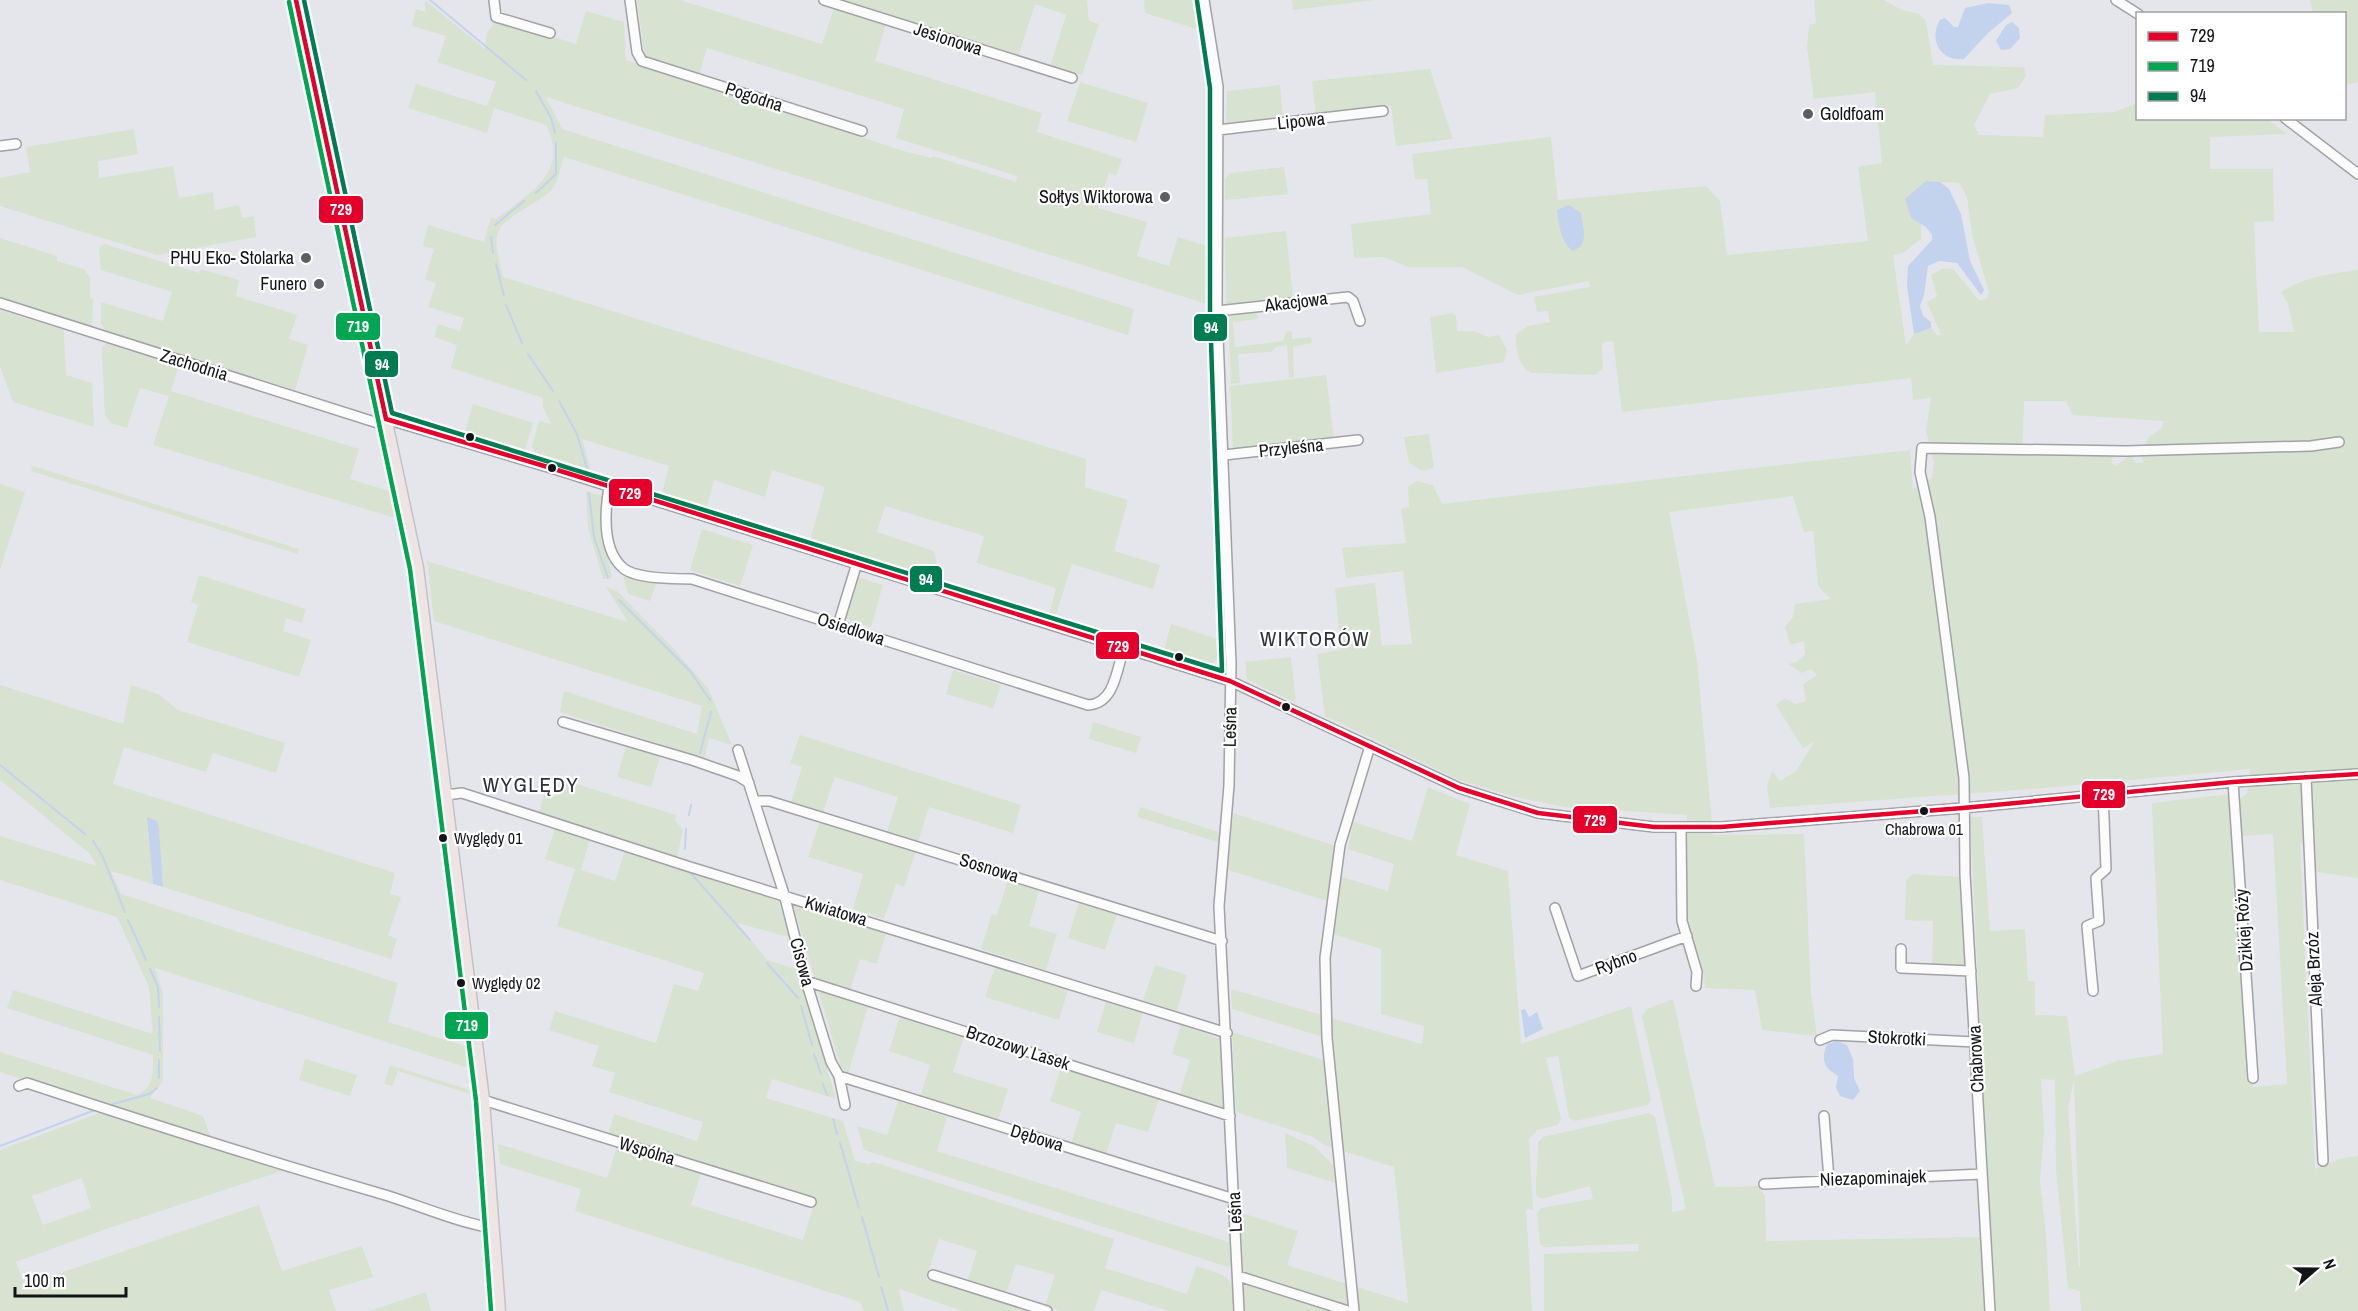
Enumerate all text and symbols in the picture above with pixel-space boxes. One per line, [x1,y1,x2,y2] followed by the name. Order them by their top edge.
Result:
[2136,12,2346,120] legend
[911,16,986,61] street label: Jesionowa
[2190,23,2215,48] text: 729
[2190,53,2215,78] text: 719
[722,76,786,118] street label: Pogodna
[2190,83,2206,108] text: 94
[1820,101,1884,126] place label: Goldfoam
[1276,106,1326,135] street label: Lipowa
[1801,107,1815,121] marker: Goldfoam
[1039,184,1153,209] place label: Sołtys Wiktorowa
[1158,190,1172,204] marker: Sołtys Wiktorowa
[318,195,364,224] line badge: 729
[330,198,352,220] text: 729
[170,245,294,270] place label: PHU Eko- Stolarka
[299,251,313,265] marker: PHU Eko- Stolarka
[260,271,307,296] place label: Funero
[312,277,326,291] marker: Funero
[1262,285,1329,318] street label: Akacjowa
[335,312,381,341] line badge: 719
[1193,313,1228,342] line badge: 94
[347,315,369,337] text: 719
[1204,316,1219,338] text: 94
[157,342,231,387] street label: Zachodnia
[364,350,399,378] line badge: 94
[375,353,390,375] text: 94
[464,431,476,443] unlabelled marker
[1257,432,1324,463] street label: Przyleśna
[546,462,558,474] unlabelled marker
[608,478,653,507] line badge: 729
[619,482,641,504] text: 729
[909,565,943,593] line badge: 94
[919,568,934,590] text: 94
[814,606,888,651] street label: Osiedlowa
[1260,624,1370,653] district label: WIKTORÓW
[1095,631,1140,660] line badge: 729
[1107,635,1129,657] text: 729
[1173,651,1185,663] unlabelled marker
[1280,701,1292,713] unlabelled marker
[1217,707,1242,747] street label: Leśna
[483,770,579,799] district label: WYGLĘDY
[2081,780,2126,809] line badge: 729
[2093,783,2115,805] text: 729
[1572,805,1618,834] line badge: 729
[1918,805,1930,817] marker: Chabrowa 01
[1584,809,1606,831] text: 729
[1885,818,1964,840] place label: Chabrowa 01
[454,827,523,849] place label: Wyględy 01
[437,832,449,844] marker: Wyględy 01
[956,847,1022,888] street label: Sosnowa
[2228,887,2259,972] street label: Dzikiej Róży
[802,889,870,932] street label: Kwiatowa
[2299,931,2328,1008] street label: Aleja Brzóz
[784,935,821,989] street label: Cisowa
[1592,942,1640,981] street label: Rybno
[472,972,540,994] place label: Wyględy 02
[455,977,467,989] marker: Wyględy 02
[444,1011,489,1040] line badge: 719
[456,1014,478,1036] text: 719
[963,1019,1074,1076] street label: Brzozowy Lasek
[1867,1023,1927,1052] street label: Stokrotki
[1961,1025,1990,1093] street label: Chabrowa
[1008,1118,1067,1157] street label: Dębowa
[616,1130,678,1171] street label: Wspólna
[1819,1163,1927,1192] street label: Niezapominajek
[1221,1191,1248,1233] street label: Leśna
[2286,1239,2346,1299] north arrow
[2318,1256,2342,1272] text: N
[15,1260,126,1298] scale bar
[24,1268,65,1293] text: 100 m

